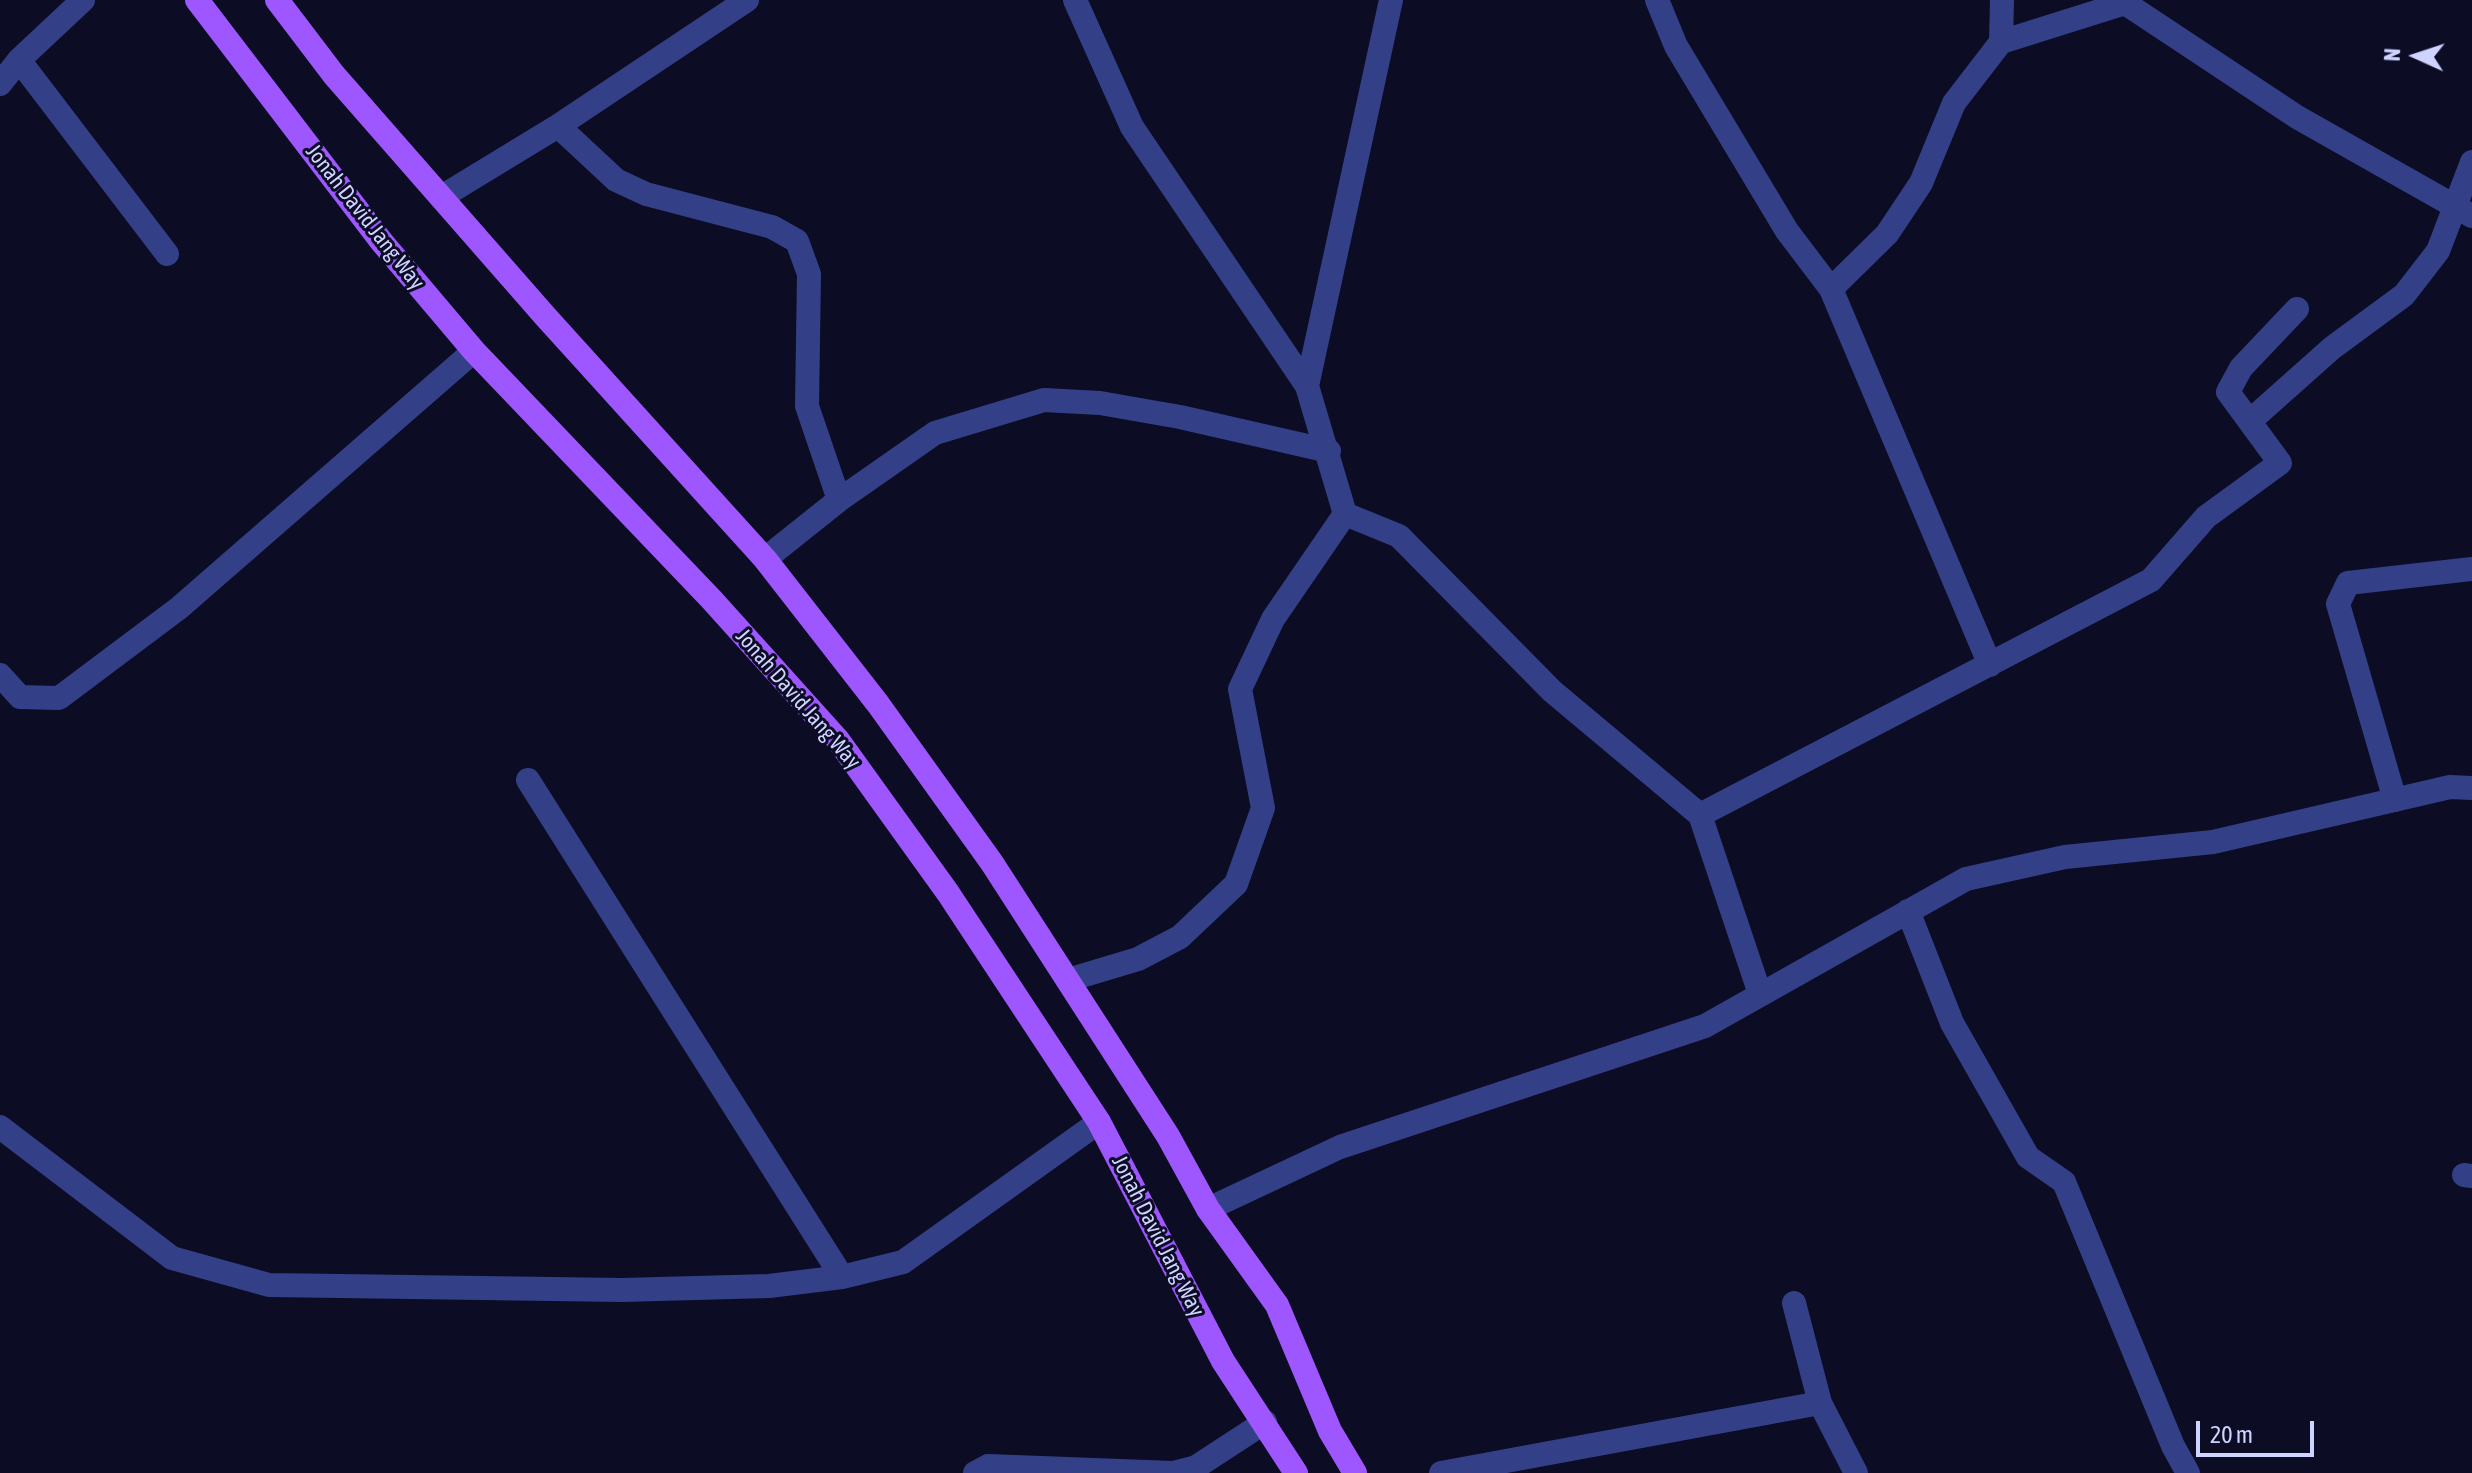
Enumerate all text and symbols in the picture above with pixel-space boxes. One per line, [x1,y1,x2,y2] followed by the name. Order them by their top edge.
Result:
[2376,16,2456,96] north arrow
[2379,48,2405,62] text: N
[300,139,430,295] street label: Jonah David Jang Way
[730,624,866,774] street label: Jonah David Jang Way
[1106,1151,1210,1321] street label: Jonah David Jang Way
[2200,1405,2318,1455] scale bar
[2210,1421,2253,1448] text: 20 m

